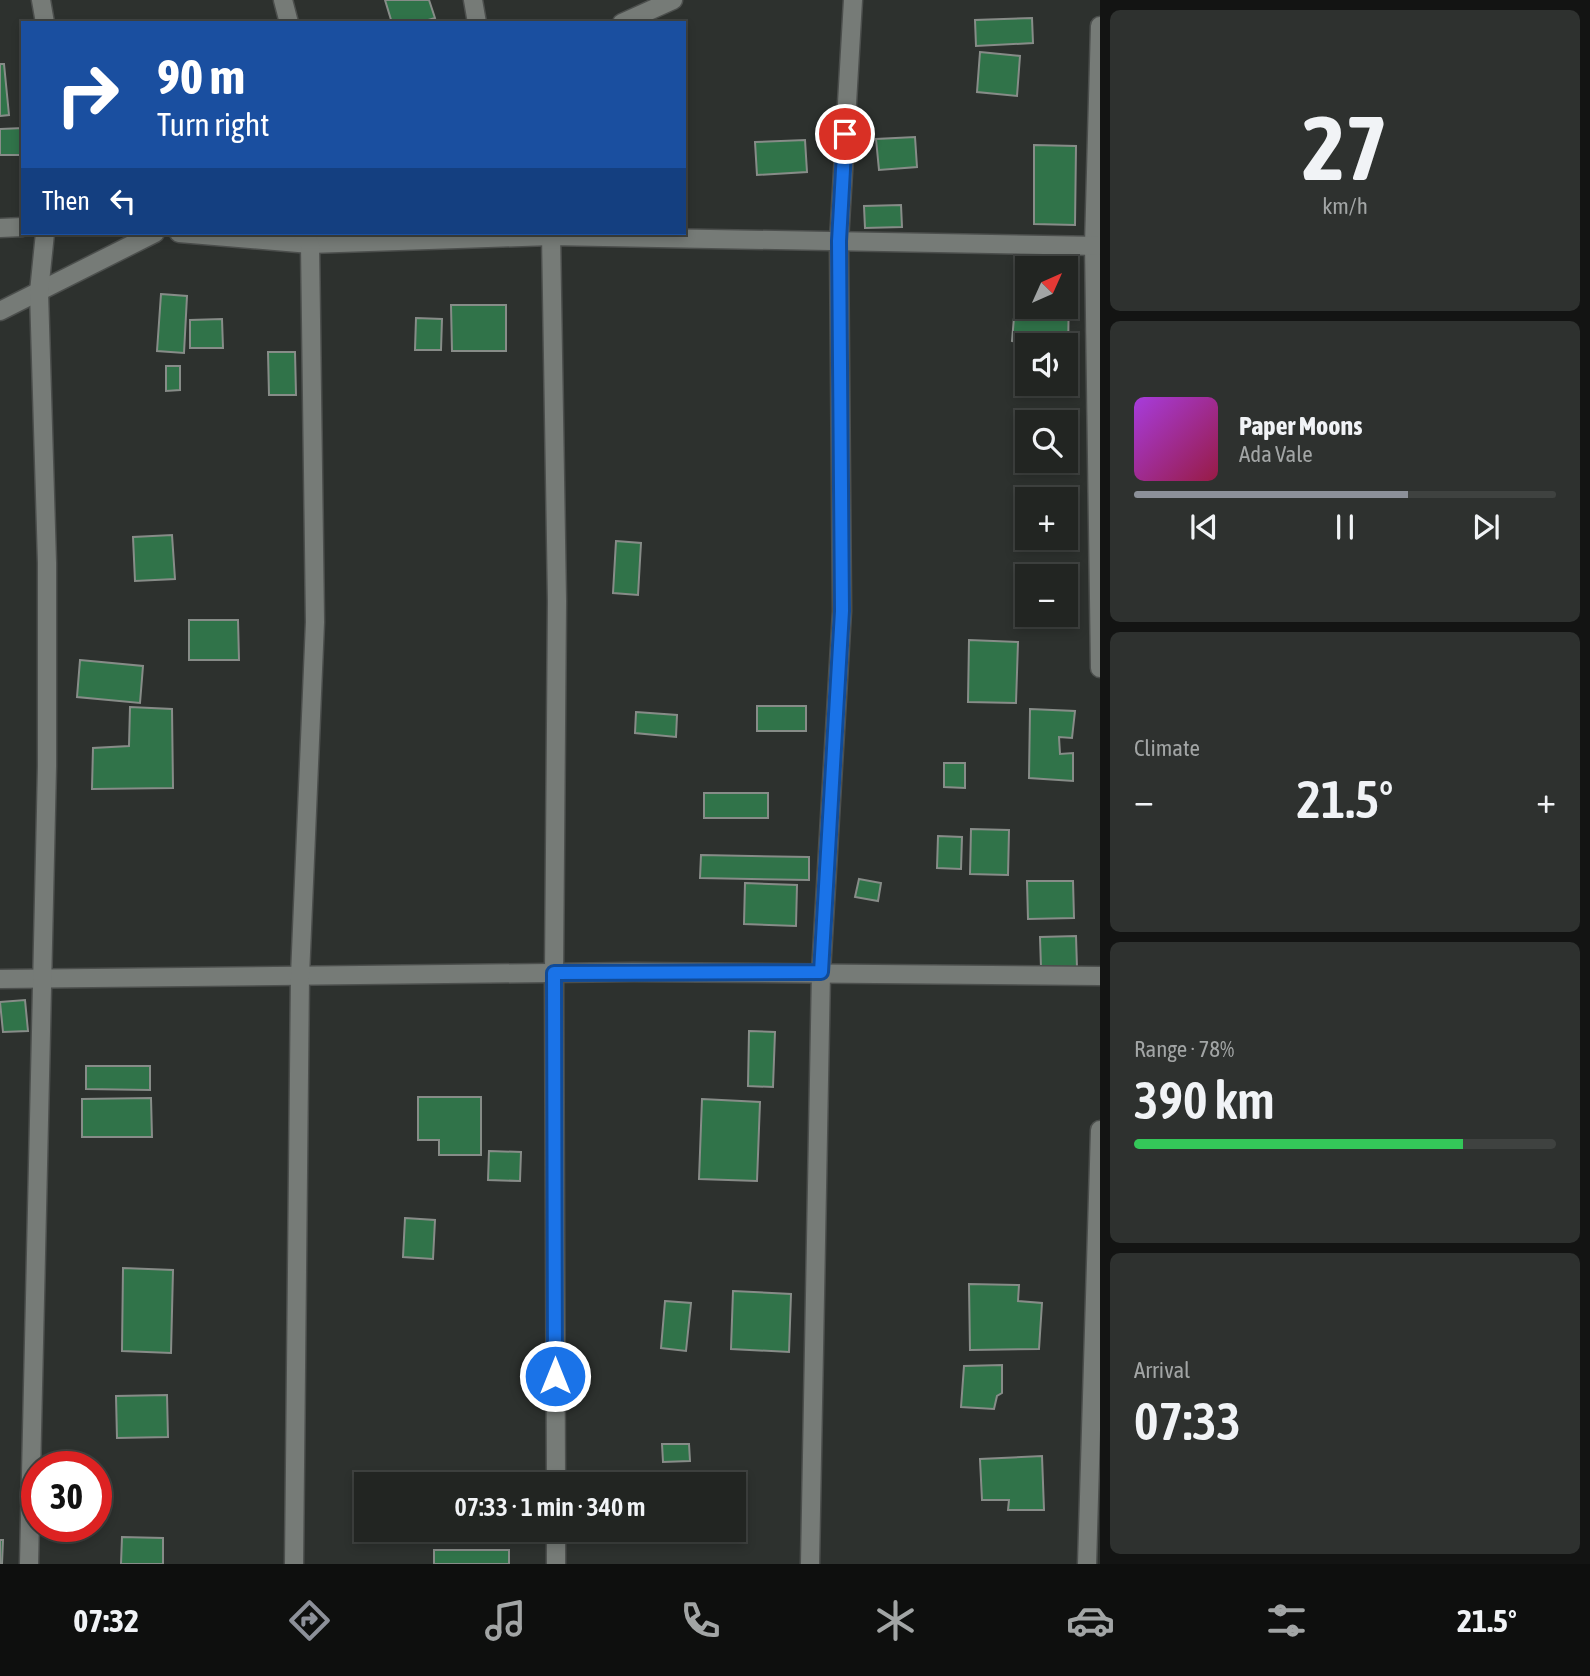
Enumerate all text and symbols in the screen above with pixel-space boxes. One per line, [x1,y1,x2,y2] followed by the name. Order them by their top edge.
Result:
[157,48,245,104] text: 90 m
[42,49,133,140] icon: right
[1302,95,1388,199] text: 27
[815,104,875,164] pin
[157,106,270,143] text: Turn right
[826,115,864,153] icon: arrive
[104,182,142,220] icon: left
[42,186,90,216] text: Then
[1322,193,1368,219] text: km/h
[1015,256,1078,318] north arrow
[1015,256,1078,627] map controls
[1015,333,1078,396] button: sound
[1015,410,1078,473] button: search
[1239,411,1362,441] text: Paper Moons
[1239,441,1313,467] text: Ada Vale
[1015,487,1078,550] button: +
[1185,508,1223,546] icon: previous
[1326,508,1364,546] icon: pause
[1467,508,1505,546] icon: next
[1015,564,1078,627] button: −
[1134,735,1200,761] text: Climate
[1297,769,1393,829] text: 21.5°
[1134,778,1154,821] text: −
[1536,778,1556,821] text: +
[1134,1036,1234,1062] text: Range · 78%
[1134,1070,1275,1130] text: 390 km
[518,1339,592,1413] position arrow
[1134,1357,1190,1383] text: Arrival
[1134,1391,1241,1451] text: 07:33
[21,1451,112,1542] speed limit sign: 30
[455,1492,645,1522] text: 07:33 · 1 min · 340 m
[285,1596,334,1645] icon: directions
[481,1596,530,1645] icon: music
[676,1596,725,1645] icon: phone
[871,1596,920,1645] icon: climate
[1066,1596,1115,1645] icon: car
[1262,1596,1311,1645] icon: filters
[73,1602,139,1639] text: 07:32
[1457,1602,1517,1639] text: 21.5°

